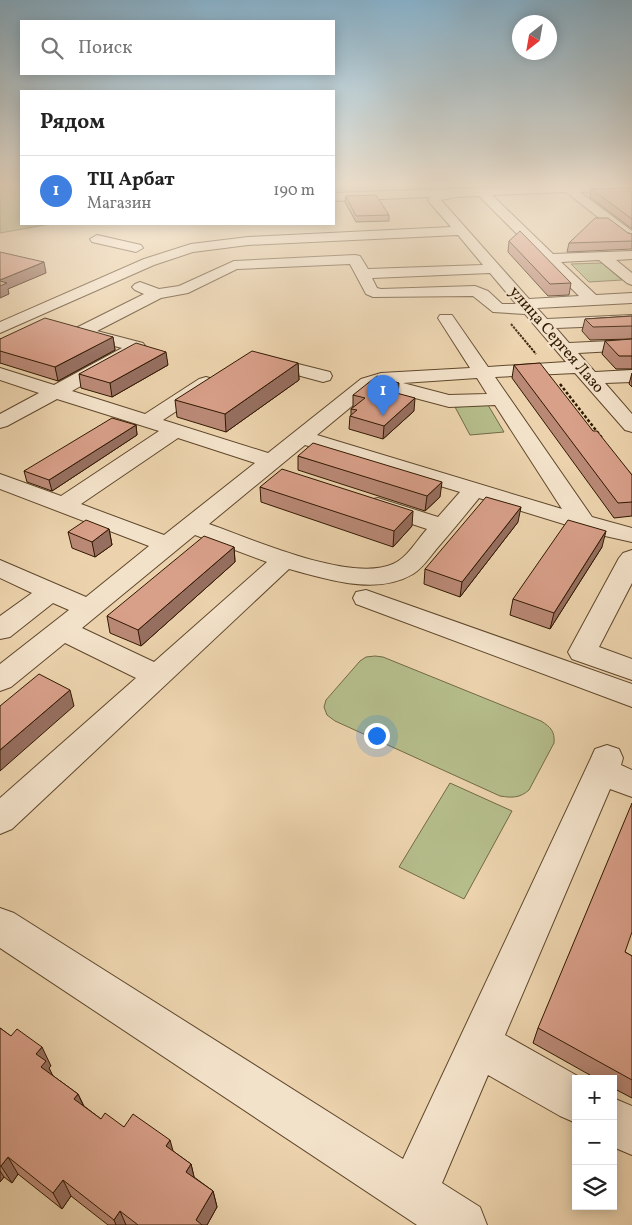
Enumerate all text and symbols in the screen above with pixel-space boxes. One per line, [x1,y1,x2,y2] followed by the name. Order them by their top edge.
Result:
[512,15,557,60] north arrow
[20,20,335,75] search box
[38,34,66,62] icon: search
[78,35,132,61] text: Поиск
[40,108,105,137] text: Рядом
[87,167,175,193] text: ТЦ Арбат
[53,180,59,202] text: 1
[273,180,315,202] text: 190 m
[87,193,151,215] text: Магазин
[503,282,609,398] street label: улица Сергея Лазо
[367,375,399,416] pin: 1
[364,723,390,749] your location
[572,1075,617,1210] map controls
[572,1075,617,1120] button: +
[572,1120,617,1165] button: −
[572,1165,617,1210] button: layers

